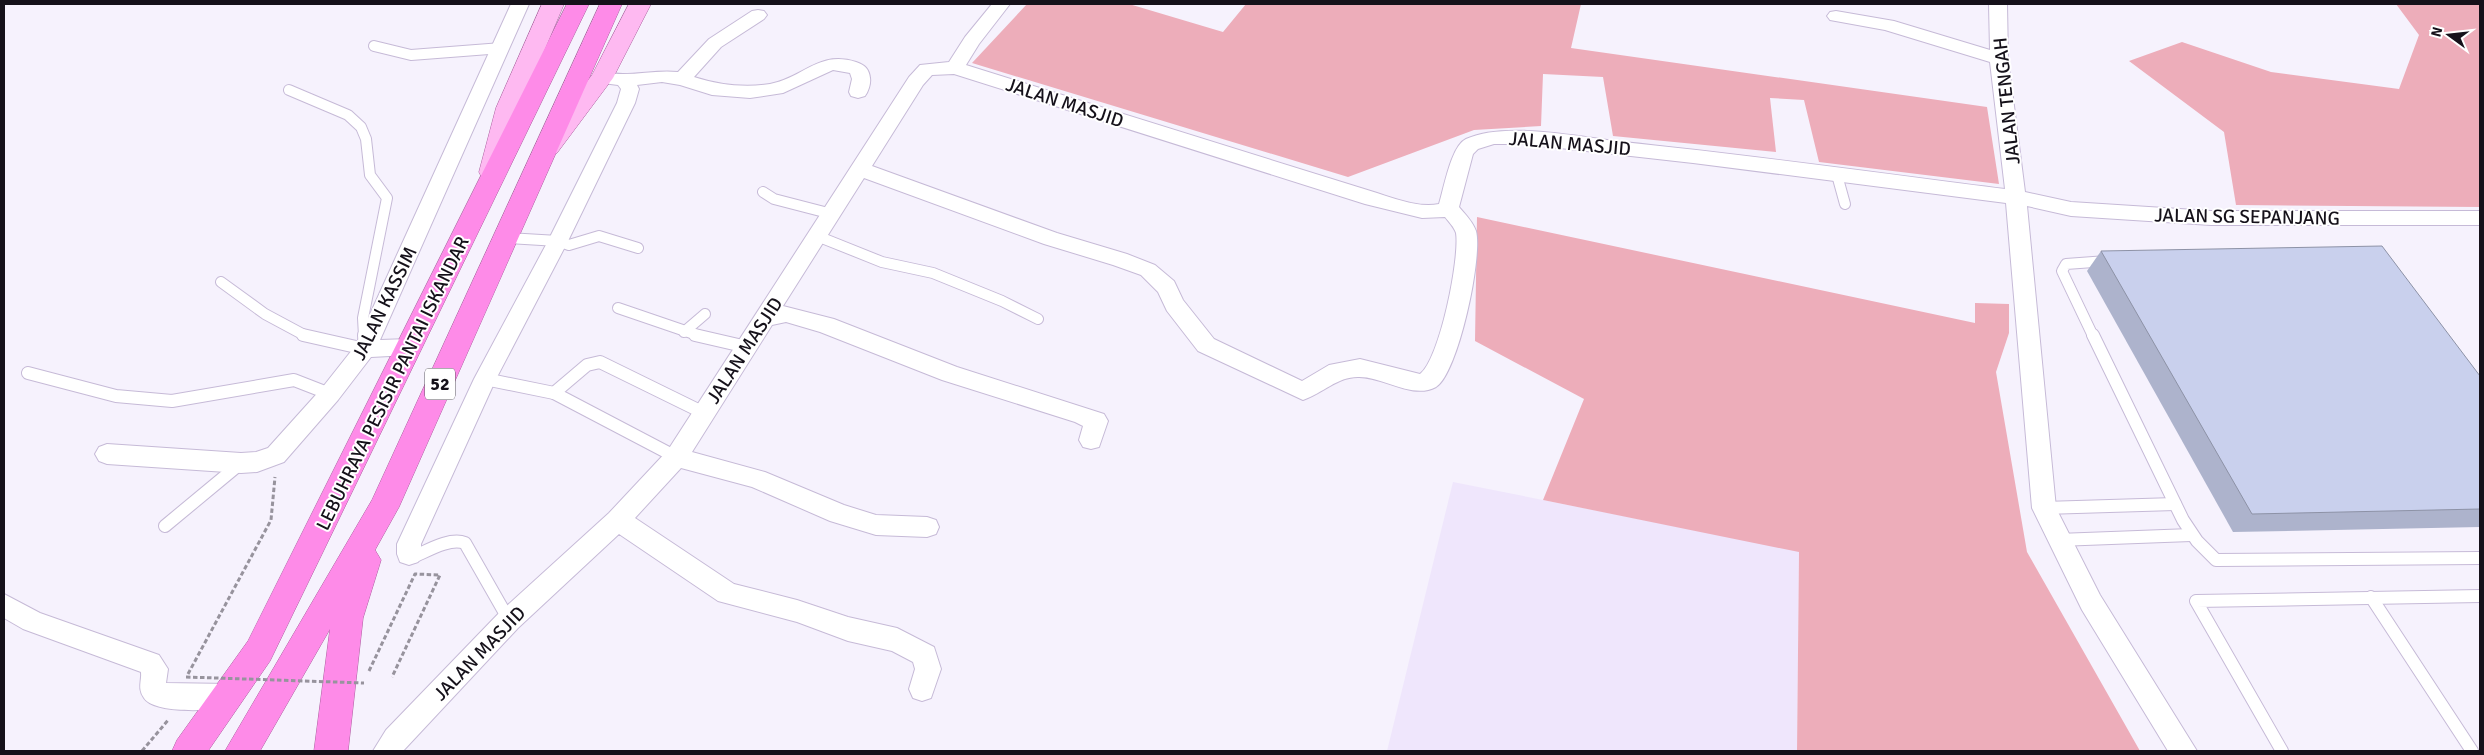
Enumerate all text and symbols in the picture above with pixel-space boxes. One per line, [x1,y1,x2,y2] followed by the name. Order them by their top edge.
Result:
[2424,10,2474,60] north arrow
[2427,25,2446,39] text: N
[1988,36,2026,166] street label: JALAN TENGAH
[1003,73,1126,133] street label: JALAN MASJID
[1508,127,1632,161] street label: JALAN MASJID
[2154,203,2340,231] street label: JALAN SG SEPANJANG
[311,233,475,534] street label: LEBUHRAYA PESISIR PANTAI ISKANDAR
[347,243,423,364] street label: JALAN KASSIM
[702,293,788,408] street label: JALAN MASJID
[425,368,455,399] road number: 52
[429,601,531,706] street label: JALAN MASJID

